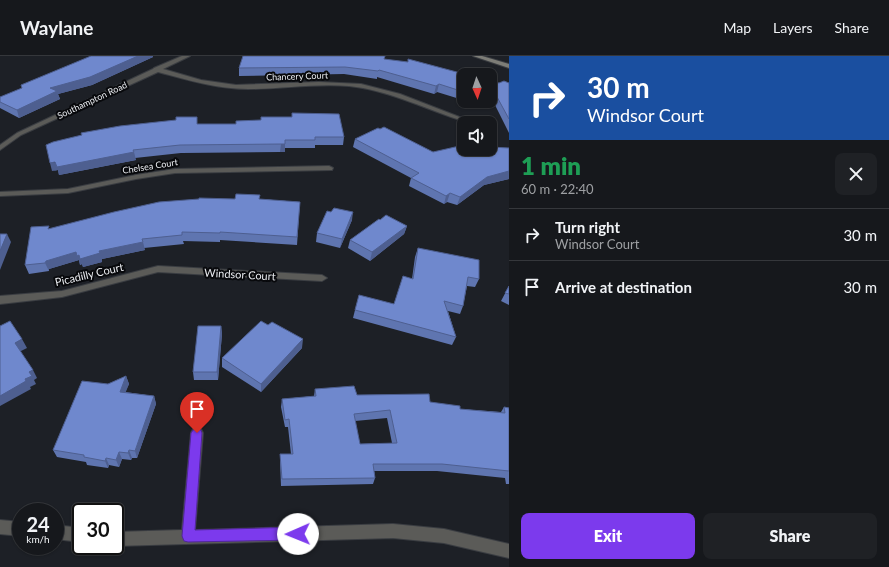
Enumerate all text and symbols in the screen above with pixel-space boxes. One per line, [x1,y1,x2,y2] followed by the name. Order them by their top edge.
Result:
[20,16,93,39] text: Waylane
[723,19,751,36] text: Map
[773,19,813,36] text: Layers
[835,19,869,36] text: Share
[457,68,497,108] north arrow
[457,68,497,156] map controls
[266,69,329,83] street label: Chancery Court
[587,70,650,104] text: 30 m
[521,72,573,124] icon: right
[55,79,129,121] street label: Southampton Road
[587,104,704,126] text: Windsor Court
[457,116,497,156] button: sound
[521,151,581,180] text: 1 min
[835,153,877,195] button: close
[122,156,179,176] street label: Chelsea Court
[521,181,594,197] text: 60 m · 22:40
[555,218,620,236] text: Turn right
[521,224,543,246] icon: right
[843,226,877,244] text: 30 m
[555,236,639,252] text: Windsor Court
[54,260,124,288] street label: Picadilly Court
[204,266,276,282] street label: Windsor Court
[521,276,543,298] icon: arrive
[555,278,692,296] text: Arrive at destination
[843,278,877,296] text: 30 m
[180,392,214,433] pin
[186,398,208,420] icon: arrive
[72,503,124,555] speed limit sign: 30
[26,512,50,536] text: 24
[277,513,319,555] position arrow
[521,513,695,559] button: Exit
[703,513,877,559] button: Share
[26,533,50,545] text: km/h

